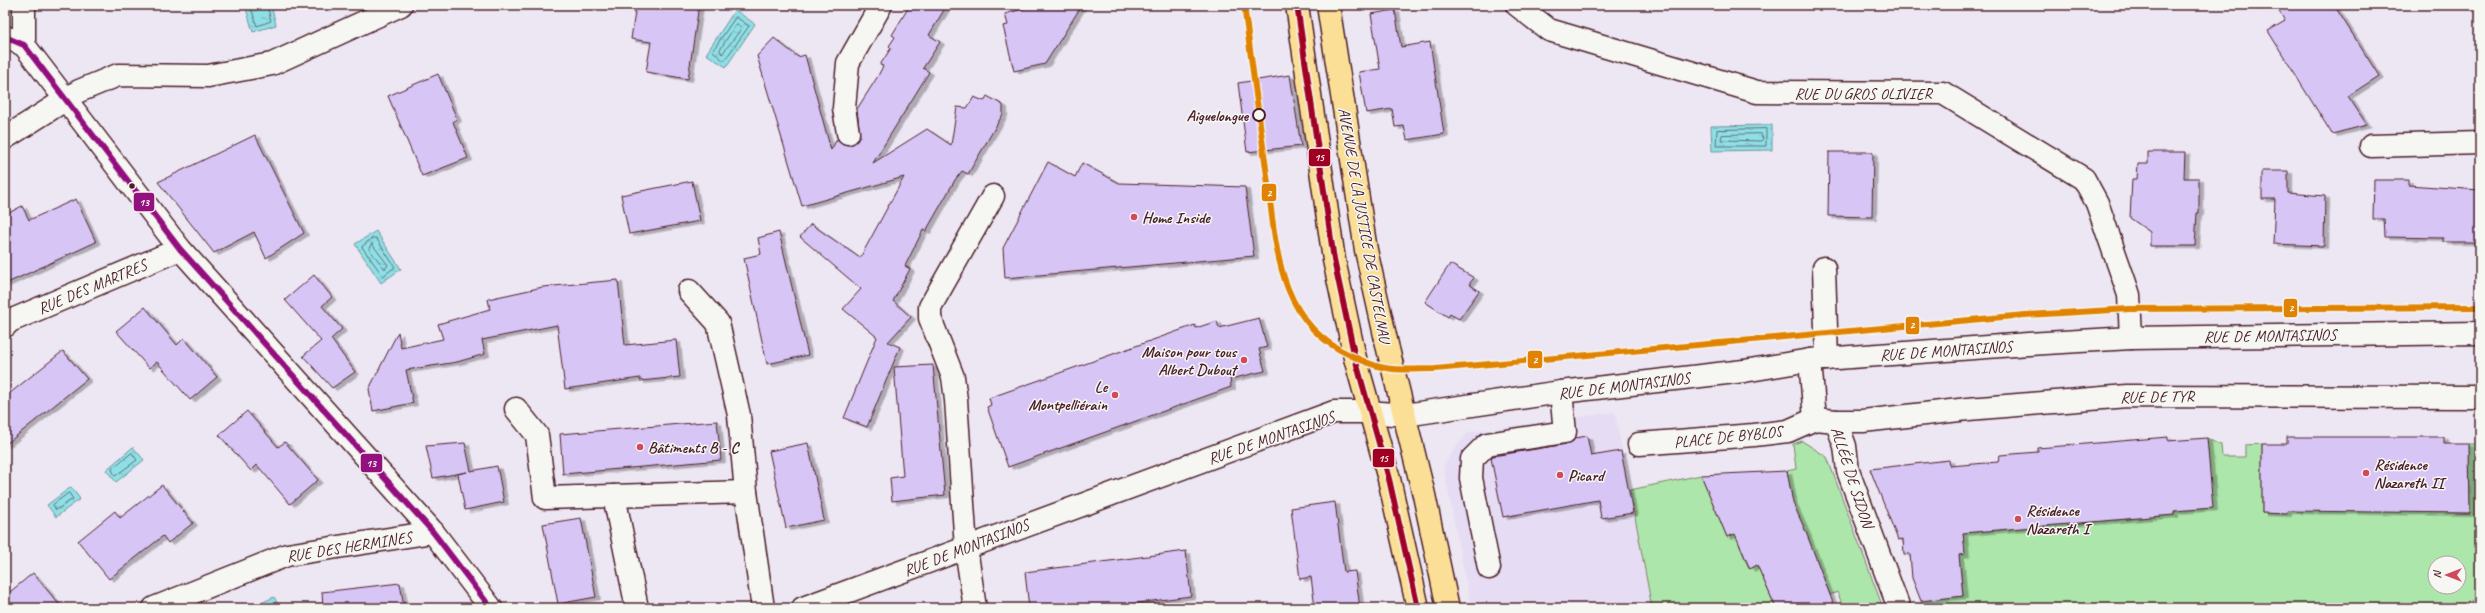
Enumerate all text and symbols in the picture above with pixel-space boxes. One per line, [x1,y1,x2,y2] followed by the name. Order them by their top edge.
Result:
[1794,84,1934,104] street label: RUE DU GROS OLIVIER
[1187,106,1250,126] place label: Aiguelongue
[1333,106,1395,347] street label: AVENUE DE LA JUSTICE DE CASTELNAU
[1252,108,1266,122] marker: Aiguelongue
[1308,148,1331,167] line badge: 15
[1314,150,1325,164] text: 15
[127,181,137,191] unlabelled marker
[1261,183,1277,202] line badge: 2
[1267,186,1273,200] text: 2
[133,192,155,212] line badge: 13
[139,195,150,209] text: 13
[1142,208,1211,228] place label: Home Inside
[1129,212,1139,222] marker: Home Inside
[35,254,152,319] street label: RUE DES MARTRES
[2283,298,2298,318] line badge: 2
[2289,301,2295,315] text: 2
[1905,316,1920,335] line badge: 2
[1910,318,1916,332] text: 2
[2204,325,2339,347] street label: RUE DE MONTASINOS
[1879,336,2015,366] street label: RUE DE MONTASINOS
[1141,342,1239,380] place label: Maison pour tous Albert Dubout
[1527,350,1543,369] line badge: 2
[1533,353,1539,367] text: 2
[1239,355,1249,365] marker: Maison pour tous Albert Dubout
[1557,368,1693,404] street label: RUE DE MONTASINOS
[1028,377,1109,415] place label: Le Montpelliérain
[2120,386,2196,408] street label: RUE DE TYR
[1110,390,1120,400] marker: Le Montpelliérain
[1205,406,1339,469] street label: RUE DE MONTASINOS
[1673,421,1786,453] street label: PLACE DE BYBLOS
[1826,424,1878,533] street label: ALLÉE DE SIDON
[648,438,740,458] place label: Bâtiments B - C
[635,442,645,452] marker: Bâtiments B - C
[1372,448,1395,468] line badge: 15
[1378,451,1389,465] text: 15
[360,453,383,473] line badge: 13
[2374,455,2447,493] place label: Résidence Nazareth II
[366,456,377,470] text: 13
[1568,466,1606,486] place label: Picard
[2361,468,2371,478] marker: Résidence Nazareth II
[1555,470,1565,480] marker: Picard
[2026,501,2092,539] place label: Résidence Nazareth I
[901,514,1034,581] street label: RUE DE MONTASINOS
[2013,514,2023,524] marker: Résidence Nazareth I
[285,527,415,567] street label: RUE DES HERMINES
[2427,555,2467,595] north arrow
[2430,569,2444,578] text: N

